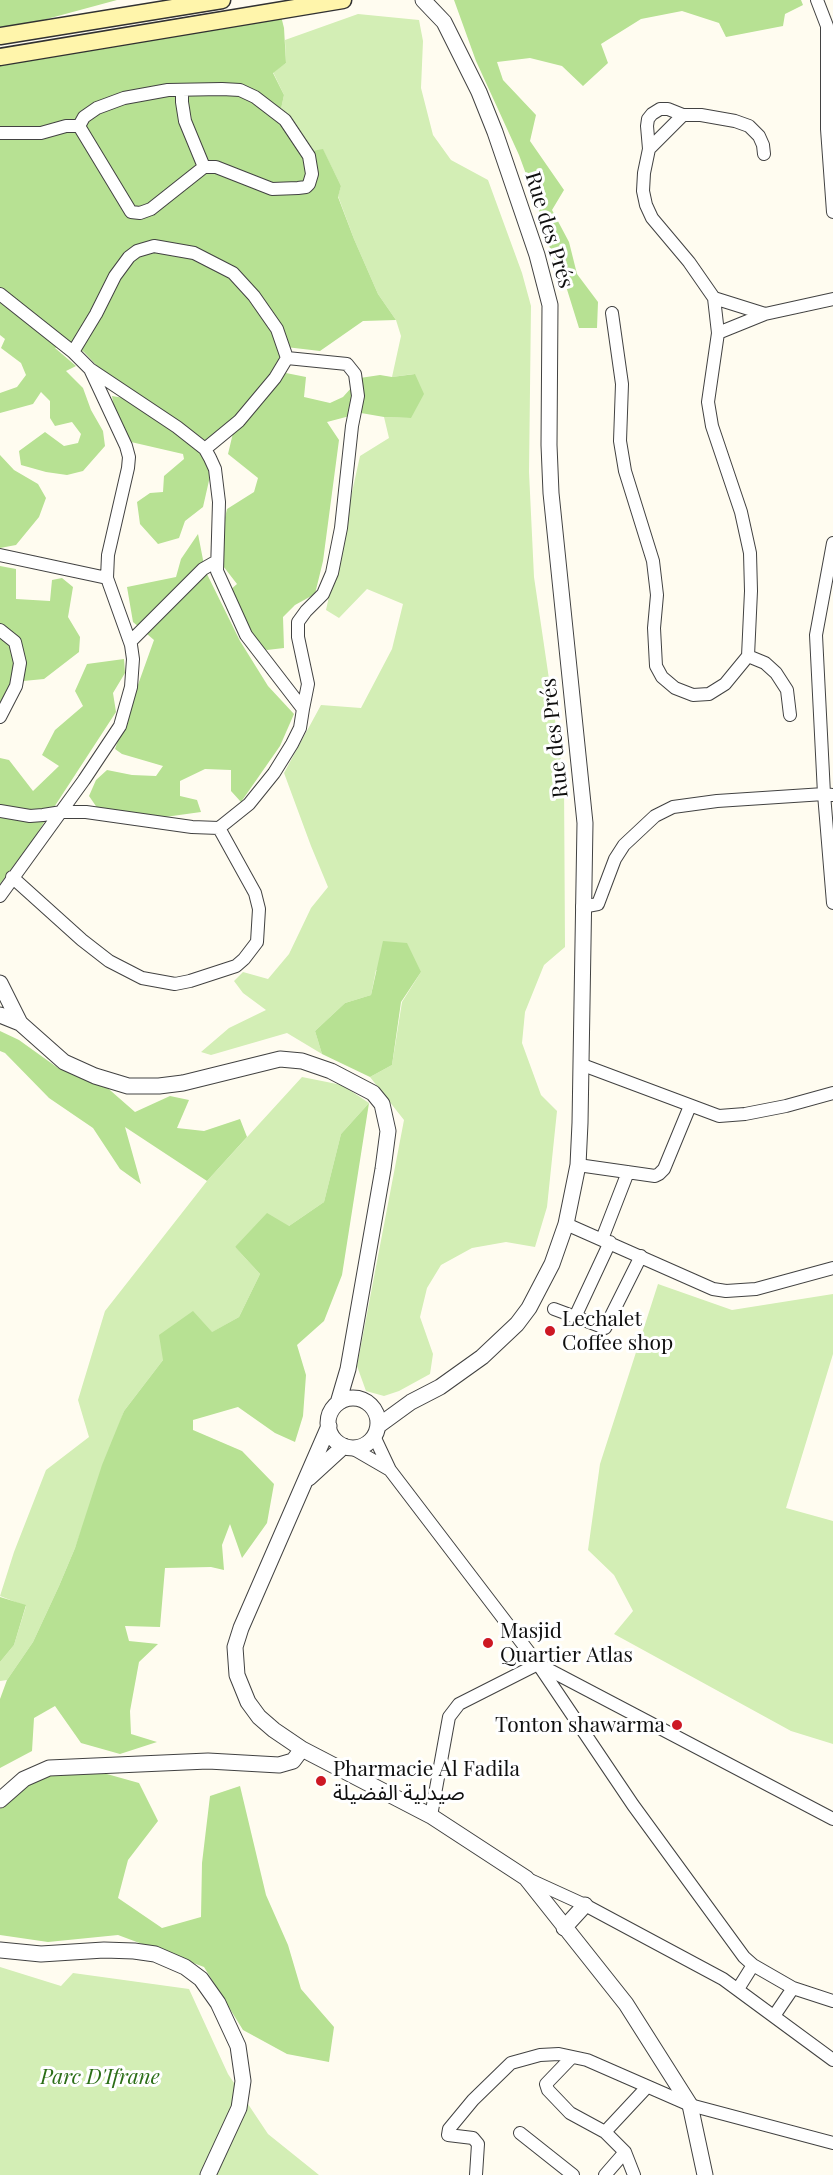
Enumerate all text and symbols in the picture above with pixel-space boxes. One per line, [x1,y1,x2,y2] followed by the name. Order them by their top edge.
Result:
[519,169,579,291] street label: Rue des Prés
[536,677,574,799] street label: Rue des Prés
[562,1306,673,1356] place label: Lechalet Coffee shop
[543,1324,557,1338] marker: Lechalet Coffee shop
[500,1618,633,1668] place label: Masjid Quartier Atlas
[481,1636,495,1650] marker: Masjid Quartier Atlas
[495,1712,665,1738] place label: Tonton shawarma
[670,1718,684,1732] marker: Tonton shawarma
[333,1756,520,1806] place label: Pharmacie Al Fadila صيدلية الفضيلة
[314,1774,328,1788] marker: Pharmacie Al Fadila صيدلية الفضيلة
[40,2064,160,2090] park label: Parc D'Ifrane

